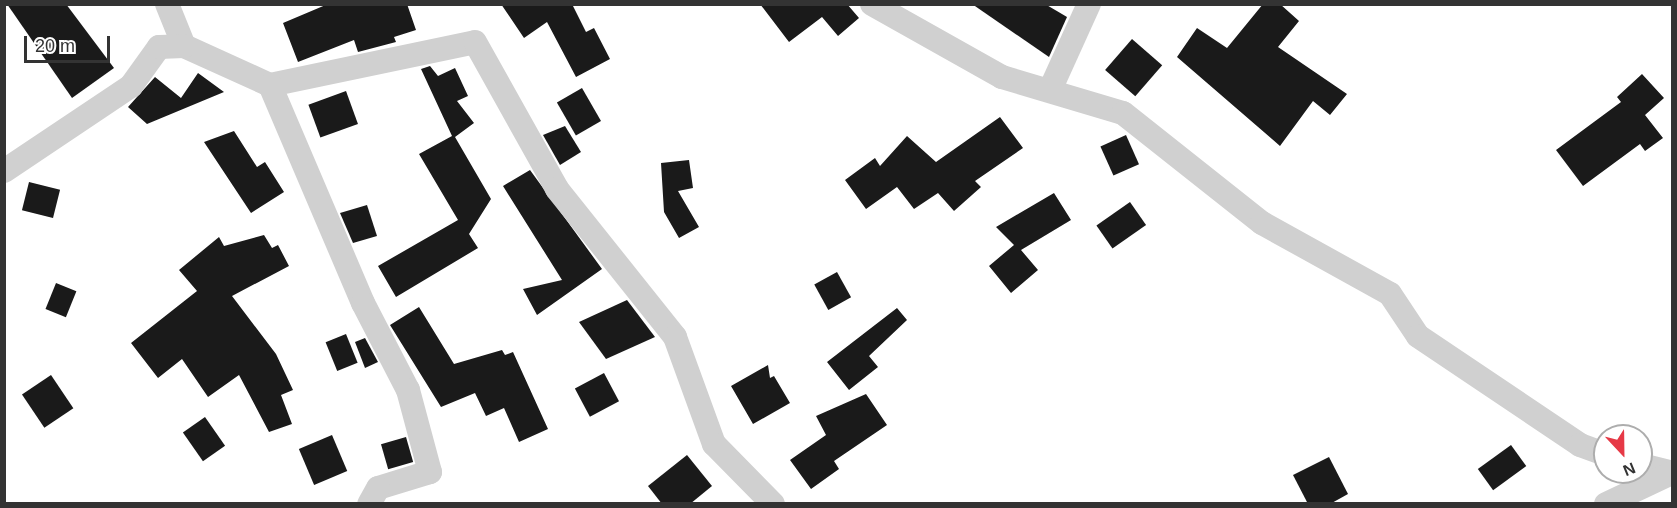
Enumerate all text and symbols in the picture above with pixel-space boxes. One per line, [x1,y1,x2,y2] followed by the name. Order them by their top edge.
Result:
[27,24,112,62] scale bar
[35,36,75,56] text: 20 m
[1593,424,1653,484] north arrow
[1621,459,1638,479] text: N

